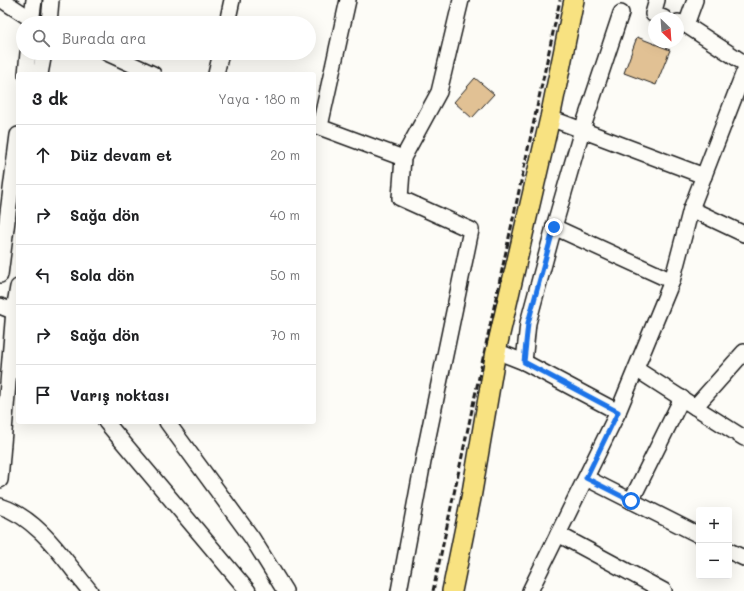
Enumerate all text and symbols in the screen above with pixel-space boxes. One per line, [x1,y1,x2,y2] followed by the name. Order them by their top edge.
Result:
[648,12,684,48] north arrow
[16,16,316,60] search box
[30,27,52,49] icon: search
[62,28,146,48] text: Burada ara
[32,87,68,109] text: 3 dk
[218,90,300,107] text: Yaya · 180 m
[32,144,54,166] icon: ahead
[70,145,172,165] text: Düz devam et
[270,146,300,163] text: 20 m
[32,204,54,226] icon: right
[70,205,139,225] text: Sağa dön
[270,206,300,223] text: 40 m
[545,218,563,236] route end
[32,264,54,286] icon: left
[70,265,134,285] text: Sola dön
[270,266,300,283] text: 50 m
[32,324,54,346] icon: right
[70,325,139,345] text: Sağa dön
[270,326,300,343] text: 70 m
[32,384,54,406] icon: arrive
[70,385,170,405] text: Varış noktası
[622,492,640,510] route start
[696,507,732,579] map controls
[696,507,732,543] button: +
[696,543,732,579] button: −

